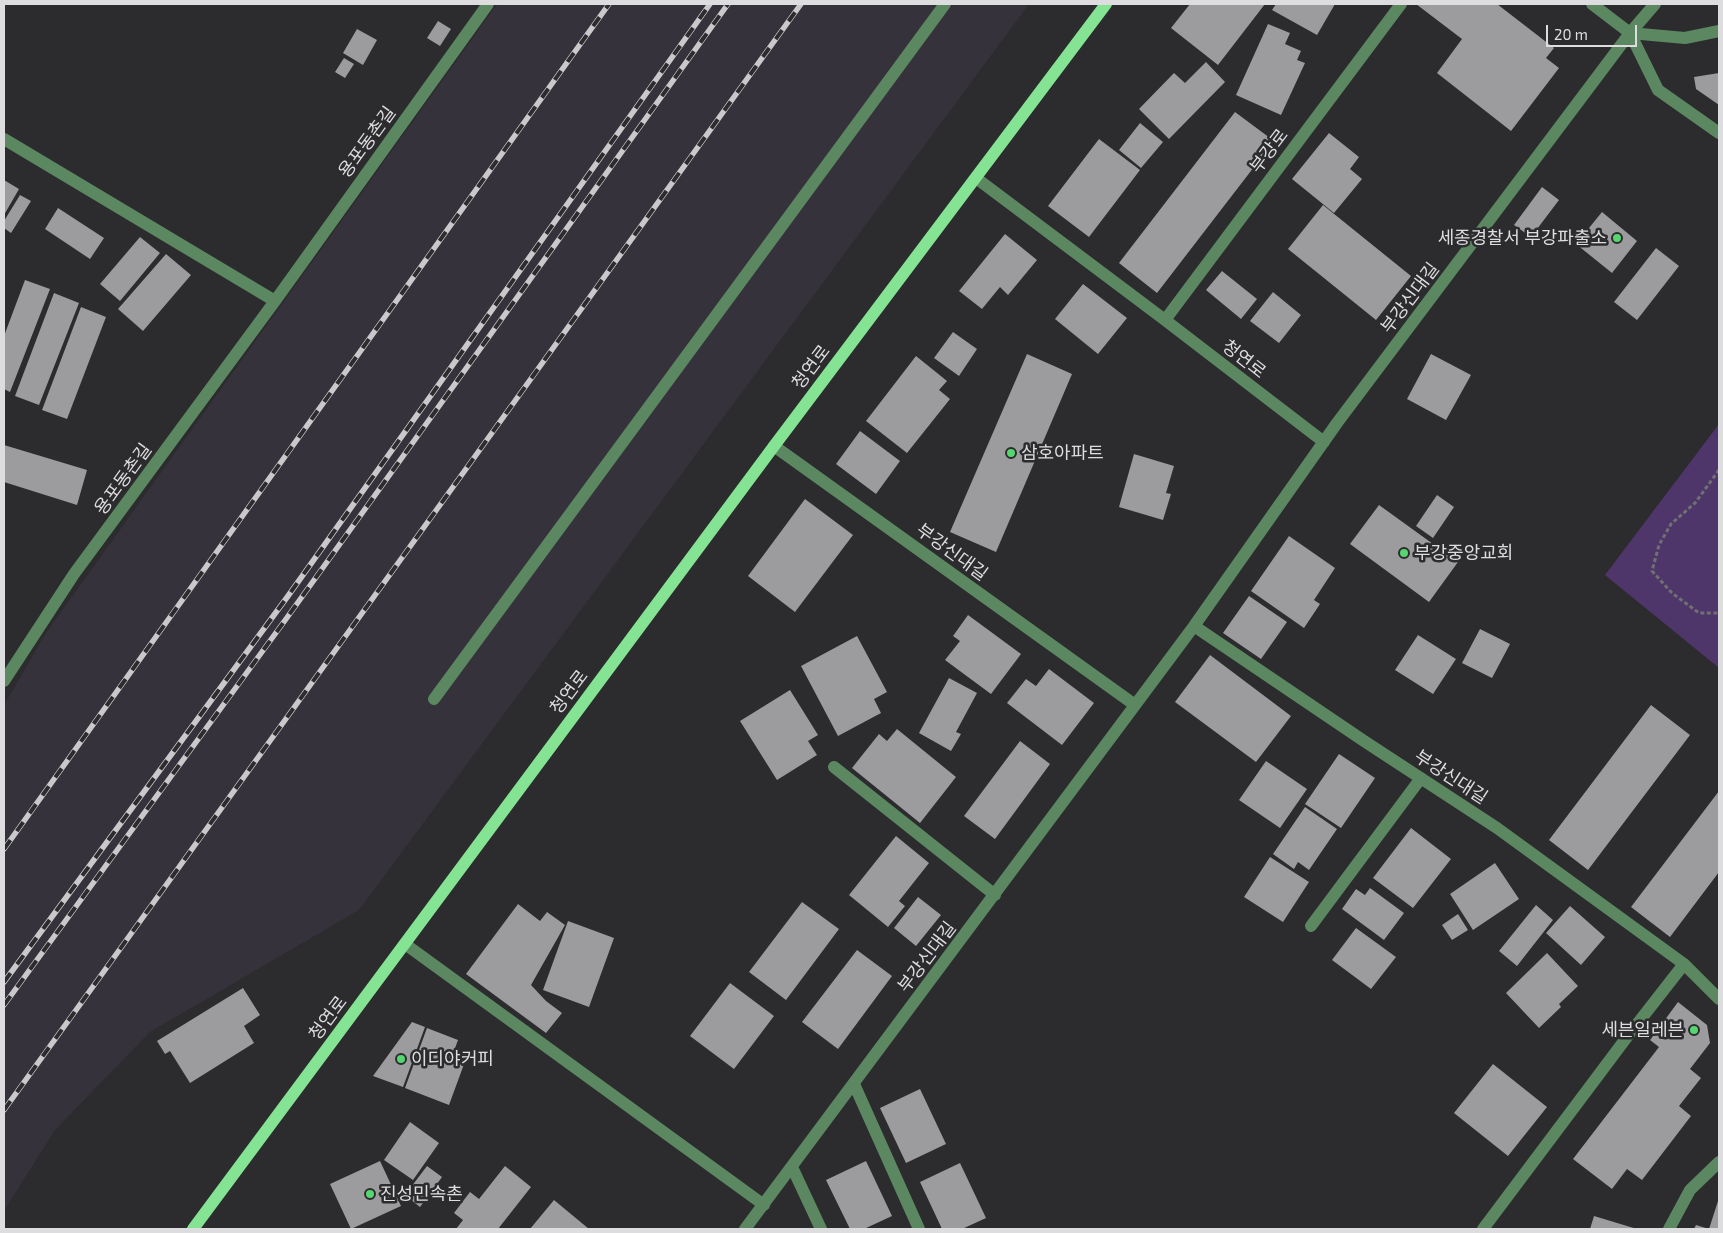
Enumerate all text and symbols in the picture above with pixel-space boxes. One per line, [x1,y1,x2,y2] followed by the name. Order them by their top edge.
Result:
[1548,15,1639,47] scale bar
[1554,25,1588,43] text: 20 m
[334,102,400,182] street label: 용포동촌길
[1245,125,1293,177] street label: 부강로
[1437,227,1607,249] place label: 세종경찰서 부강파출소
[1611,232,1623,244] marker: 세종경찰서 부강파출소
[1376,258,1444,338] street label: 부강신대길
[1218,335,1270,383] street label: 청연로
[787,341,835,393] street label: 청연로
[90,439,156,519] street label: 용포동촌길
[1021,442,1104,464] place label: 삼호아파트
[1005,447,1017,459] marker: 삼호아파트
[912,519,992,585] street label: 부강신대길
[1414,542,1513,564] place label: 부강중앙교회
[1398,547,1410,559] marker: 부강중앙교회
[545,666,593,718] street label: 청연로
[1410,745,1492,809] street label: 부강신대길
[893,917,961,997] street label: 부강신대길
[304,992,352,1044] street label: 청연로
[1601,1019,1684,1041] place label: 세븐일레븐
[1688,1024,1700,1036] marker: 세븐일레븐
[411,1048,494,1070] place label: 이디야커피
[395,1053,407,1065] marker: 이디야커피
[380,1183,463,1205] place label: 진성민속촌
[364,1188,376,1200] marker: 진성민속촌

